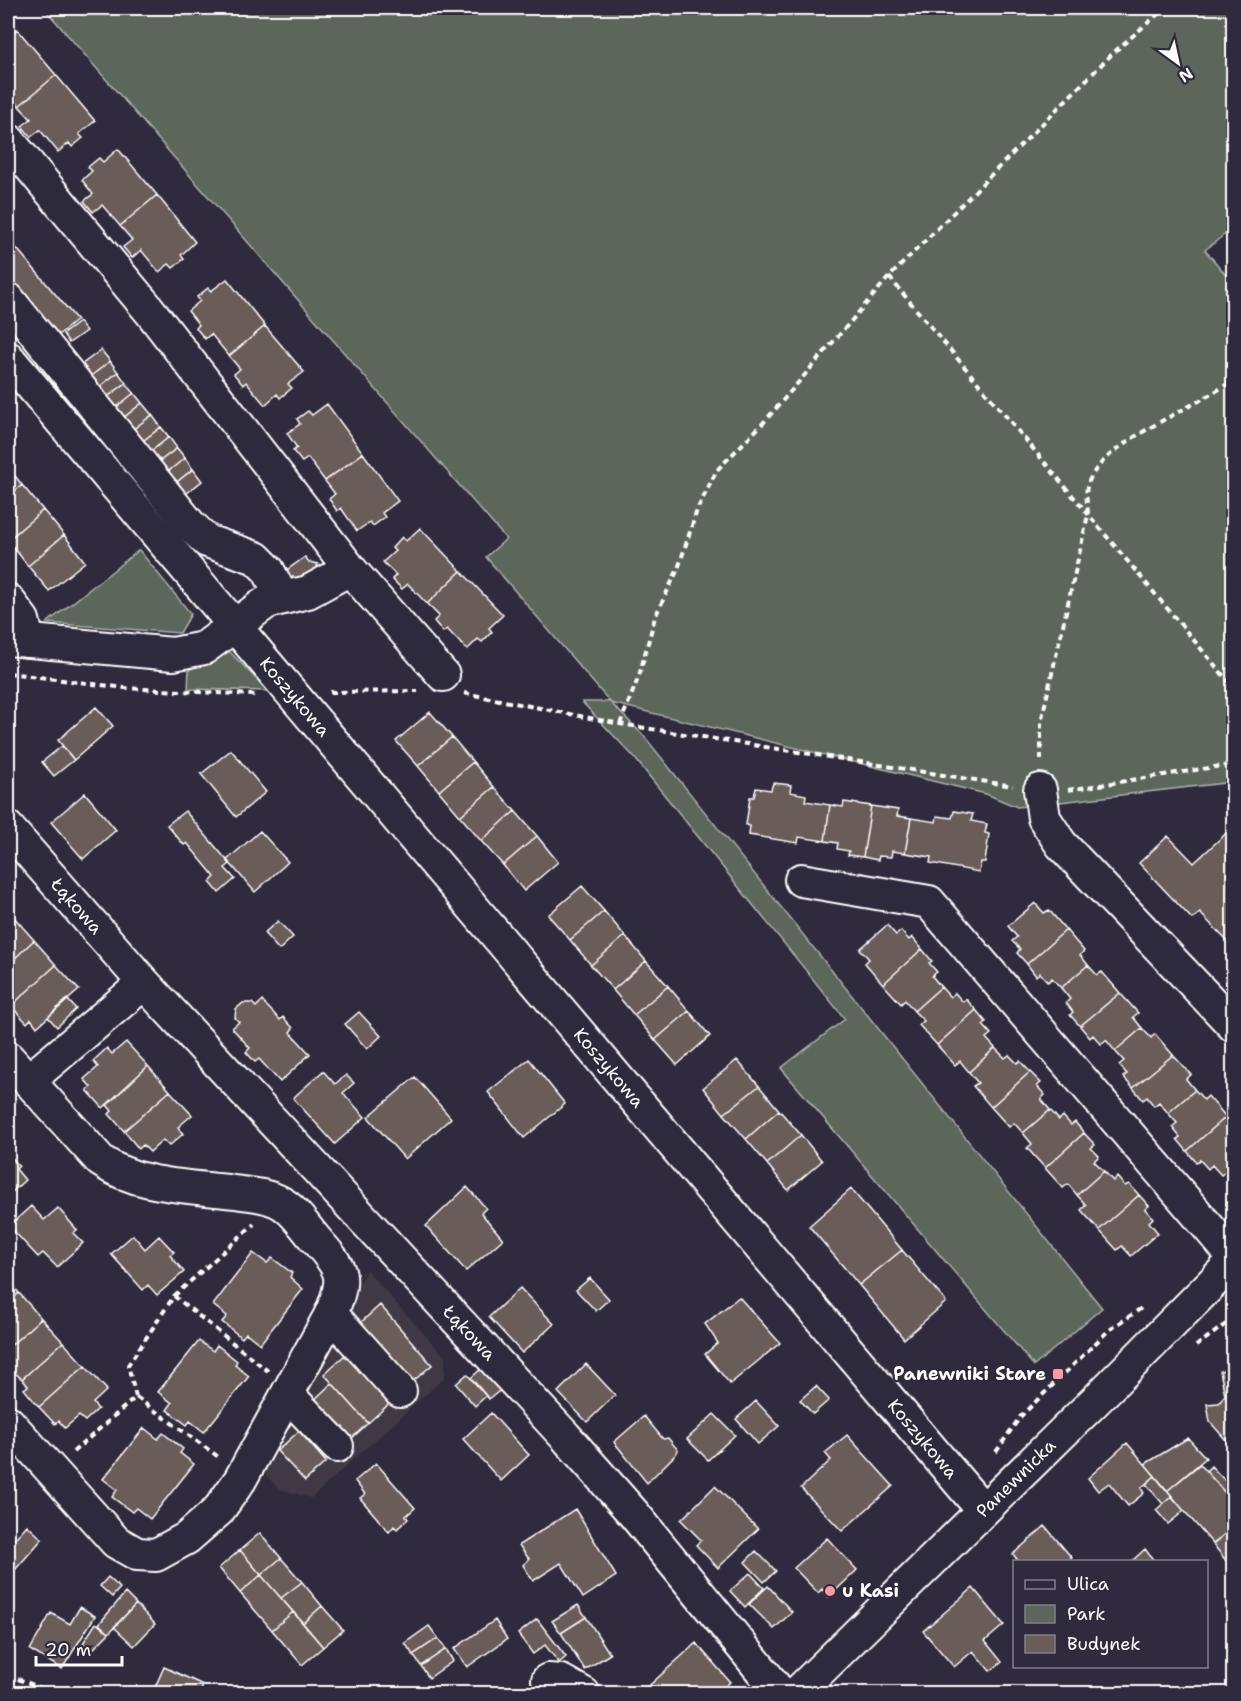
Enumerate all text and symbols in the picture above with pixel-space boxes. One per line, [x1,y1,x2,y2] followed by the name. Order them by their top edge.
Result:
[1148,33,1208,93] north arrow
[1175,63,1197,87] text: N
[254,652,335,742] street label: Koszykowa
[45,872,108,939] street label: Łąkowa
[568,1023,649,1113] street label: Koszykowa
[437,1299,501,1366] street label: Łąkowa
[893,1362,1046,1386] place label: Panewniki Stare
[1051,1367,1065,1381] marker: Panewniki Stare
[882,1394,963,1484] street label: Koszykowa
[971,1434,1061,1523] street label: Panewnicka
[1013,1560,1208,1668] legend
[1067,1572,1109,1596] text: Ulica
[842,1579,899,1603] place label: u Kasi
[823,1584,837,1598] marker: u Kasi
[1067,1602,1106,1626] text: Park
[36,1629,122,1667] scale bar
[1067,1632,1141,1656] text: Budynek
[45,1638,91,1662] text: 20 m

